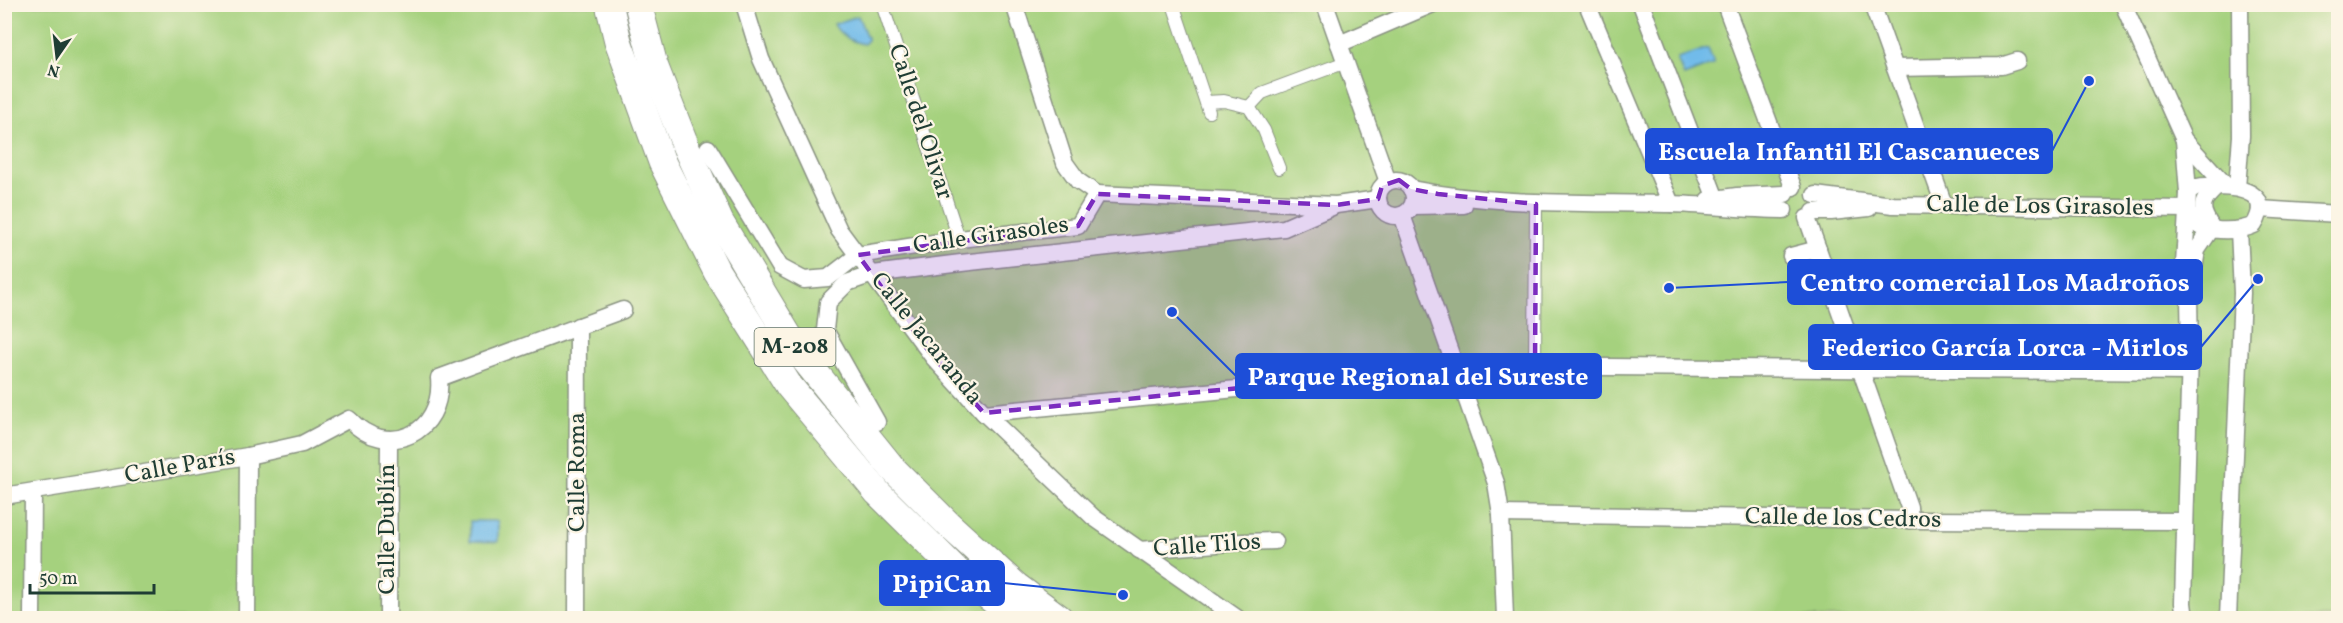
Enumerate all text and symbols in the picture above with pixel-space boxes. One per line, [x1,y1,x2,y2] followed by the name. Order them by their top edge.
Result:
[27,27,87,87] north arrow
[879,40,961,204] street label: Calle del Olivar
[45,57,62,82] text: N
[1646,129,2052,173] callout: Escuela Infantil El Cascanueces
[1658,135,2040,171] text: Escuela Infantil El Cascanueces
[1926,188,2154,226] street label: Calle de Los Girasoles
[911,208,1071,264] street label: Calle Girasoles
[1788,260,2202,304] callout: Centro comercial Los Madroños
[862,265,990,413] street label: Calle Jacaranda
[1800,266,2190,302] text: Centro comercial Los Madroños
[1809,325,2201,369] callout: Federico García Lorca - Mirlos
[754,328,836,366] road number: M-208
[1821,331,2189,367] text: Federico García Lorca - Mirlos
[1236,354,1601,398] callout: Parque Regional del Sureste
[1247,360,1589,396] text: Parque Regional del Sureste
[561,412,595,532] street label: Calle Roma
[122,441,238,493] street label: Calle París
[371,464,405,594] street label: Calle Dublín
[1744,500,1942,538] street label: Calle de los Cedros
[1152,525,1262,567] street label: Calle Tilos
[30,557,154,595] scale bar
[880,561,1004,605] callout: PipiCan
[39,567,78,592] text: 50 m
[892,567,992,603] text: PipiCan

